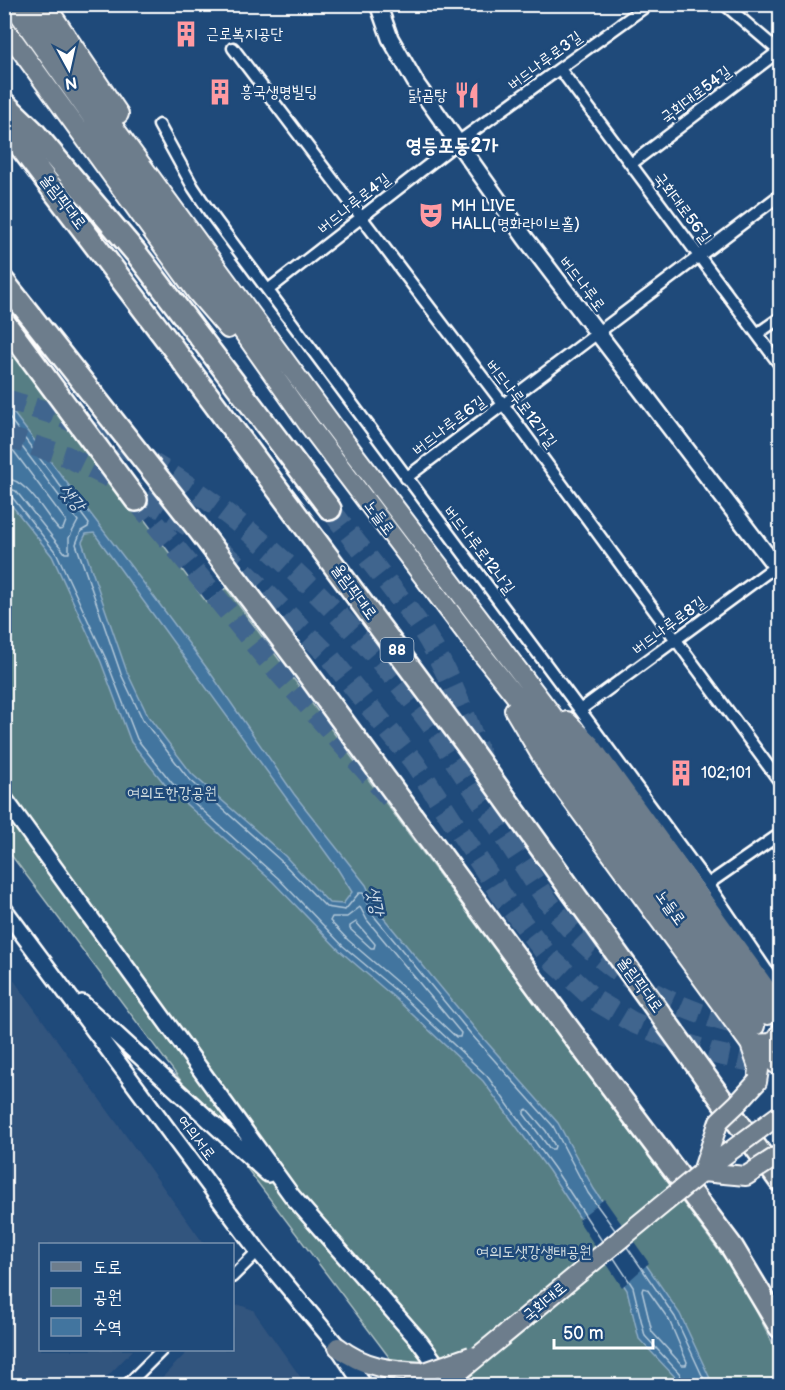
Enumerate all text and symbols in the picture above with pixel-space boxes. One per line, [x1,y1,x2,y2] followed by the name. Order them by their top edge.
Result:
[171,19,201,49] building icon: 근로복지공단
[206,25,283,44] place label: 근로복지공단
[504,28,586,94] street label: 버드나루로3길
[39,39,99,99] north arrow
[657,62,735,128] street label: 국회대로54길
[64,72,78,93] text: N
[205,77,235,107] building icon: 흥국생명빌딩
[452,80,482,110] restaurant icon: 닭곰탕
[240,83,317,102] place label: 흥국생명빌딩
[408,86,447,105] place label: 닭곰탕
[406,134,499,158] district label: 영등포동2가
[649,169,715,247] street label: 국회대로56길
[314,170,394,238] street label: 버드나루로4길
[36,171,90,233] street label: 올림픽대로
[451,197,580,234] place label: MH LIVE HALL(명화라이브홀)
[416,200,446,230] theatre icon: MH LIVE HALL(명화라이브홀)
[555,253,609,315] street label: 버드나루로
[482,356,560,452] street label: 버드나루로12가길
[409,392,490,460] street label: 버드나루로6길
[55,480,91,518] water label: 샛강
[360,497,398,539] street label: 노들로
[440,502,518,598] street label: 버드나루로12나길
[327,560,381,624] street label: 올림픽대로
[628,593,710,659] street label: 버드나루로8길
[380,638,414,662] road number: 88
[666,758,696,788] building icon: 102;101
[701,764,751,783] place label: 102;101
[127,784,217,803] park label: 여의도한강공원
[362,885,389,920] water label: 샛강
[651,887,689,929] street label: 노들로
[613,953,667,1017] street label: 올림픽대로
[173,1112,219,1164] street label: 여의서로
[39,1243,234,1351] legend
[476,1243,592,1262] park label: 여의도샛강생태공원
[93,1257,122,1278] text: 도로
[519,1278,571,1326] street label: 국회대로
[93,1287,122,1308] text: 공원
[554,1312,653,1350] scale bar
[93,1317,122,1338] text: 수역
[563,1323,604,1344] text: 50 m

